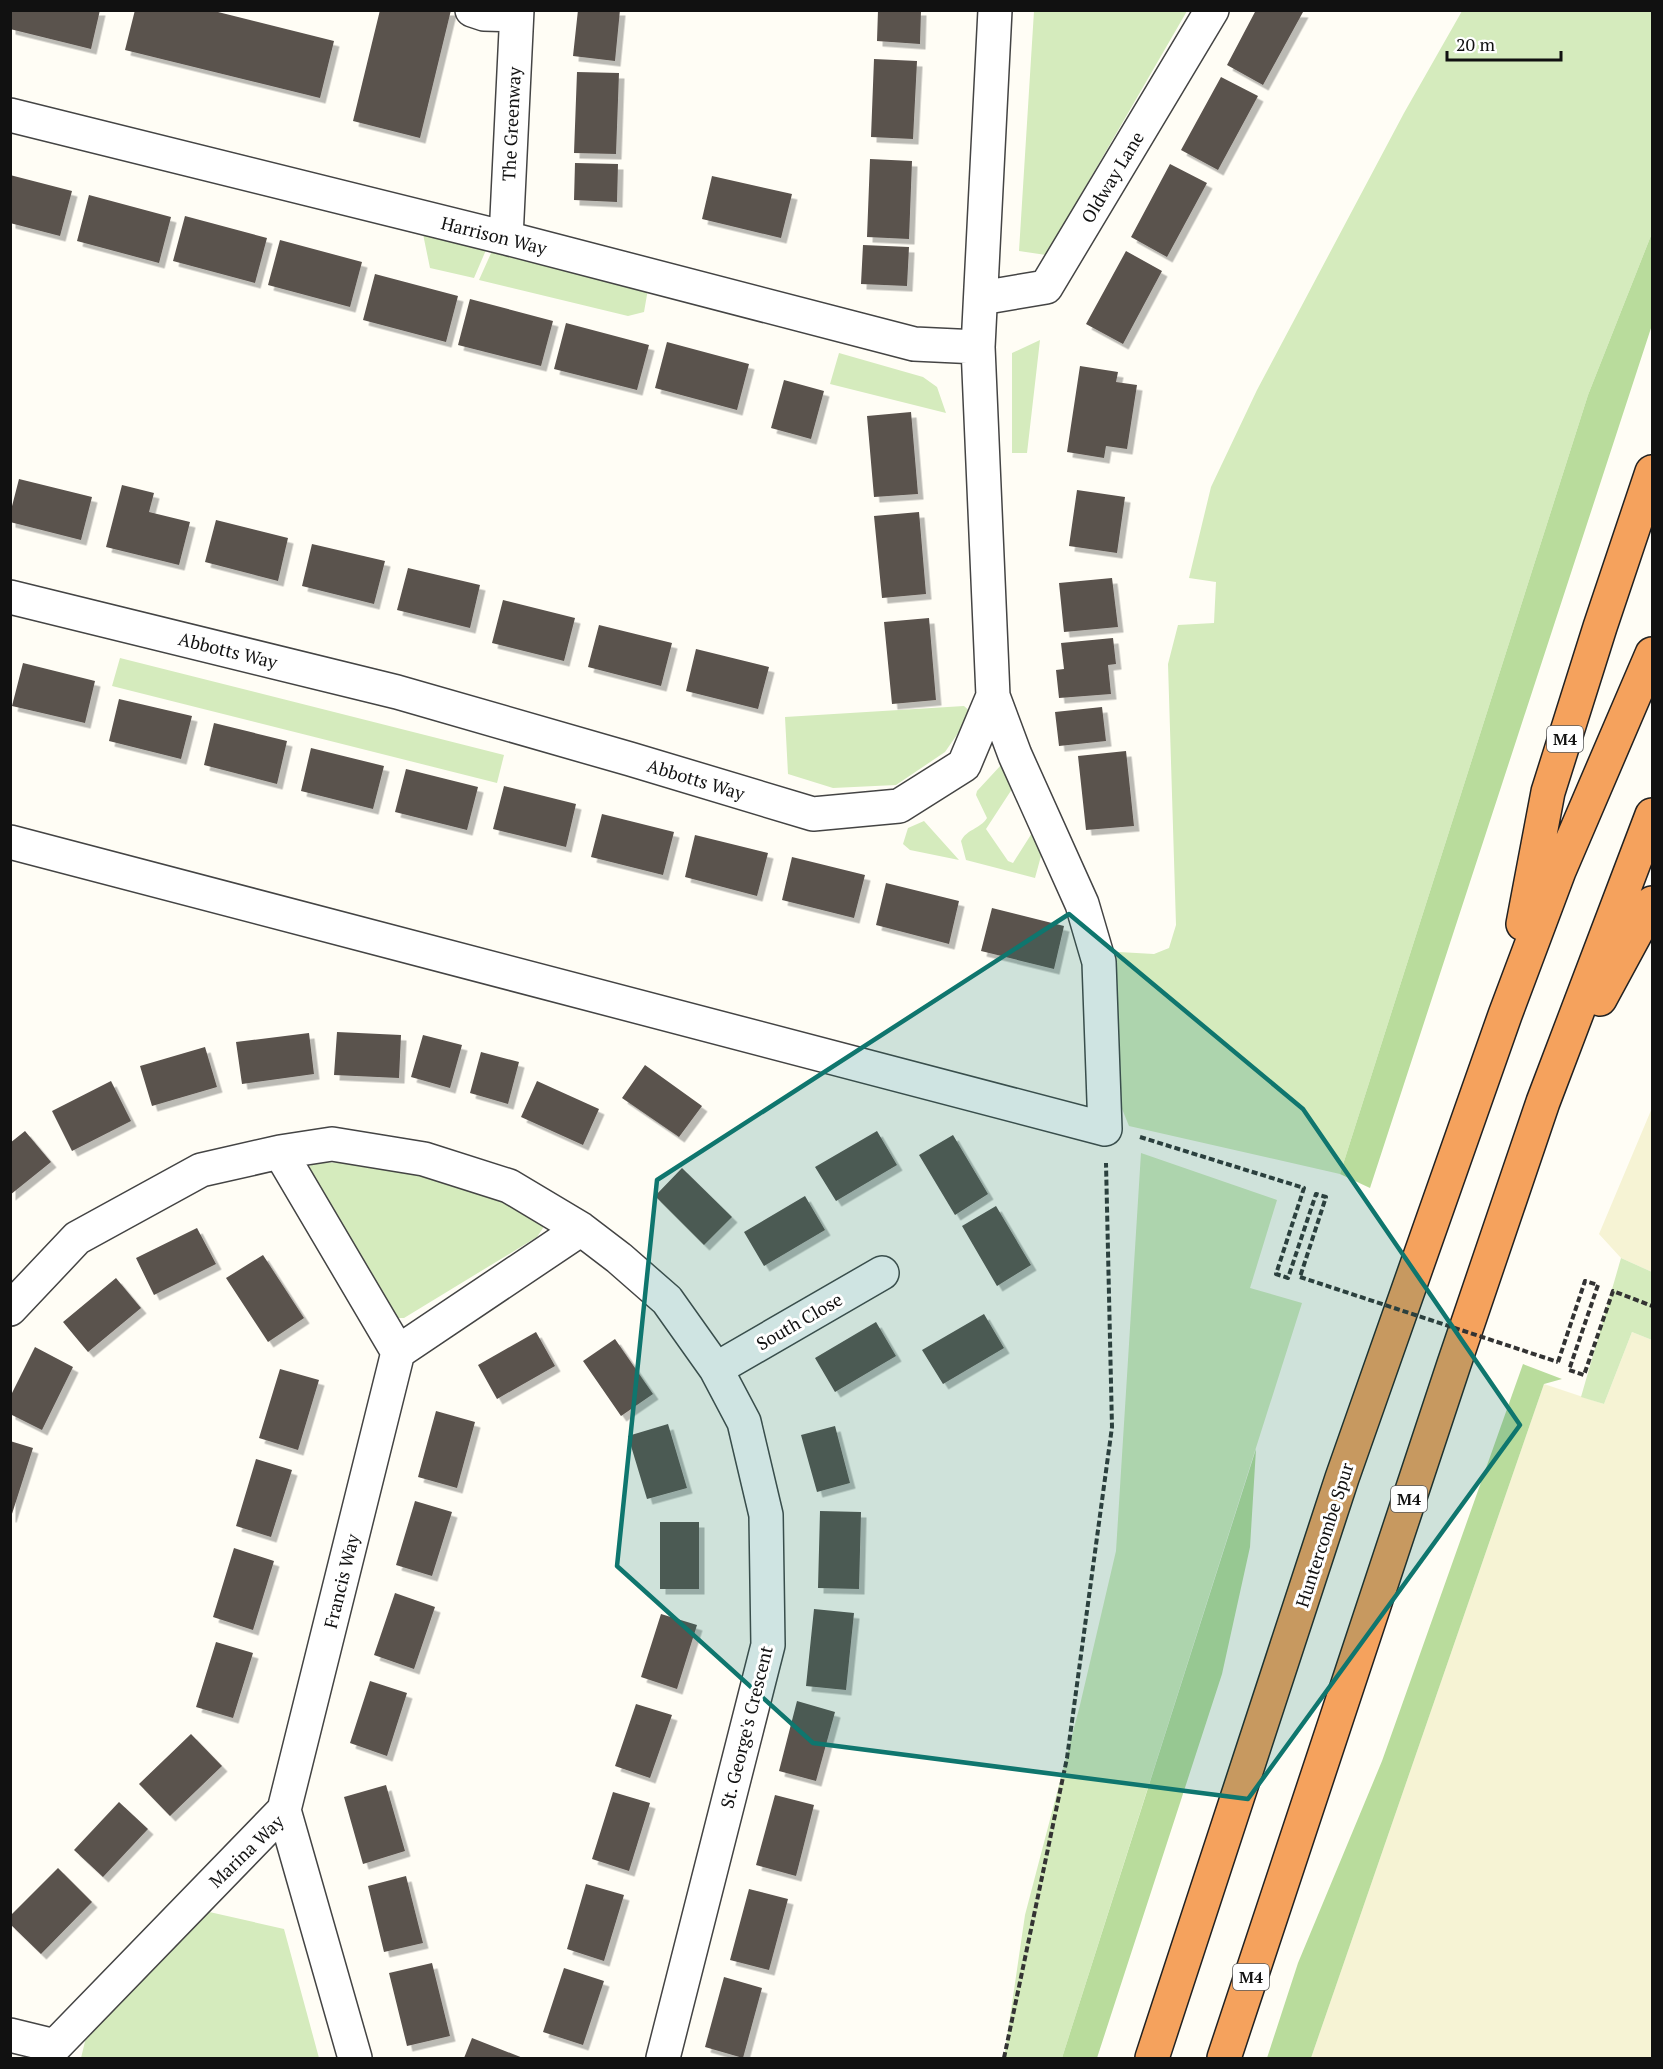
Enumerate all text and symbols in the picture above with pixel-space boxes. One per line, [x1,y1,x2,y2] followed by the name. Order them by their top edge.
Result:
[1447,24,1561,62] scale bar
[1456,32,1496,56] text: 20 m
[496,65,526,182] street label: The Greenway
[1075,127,1149,227] street label: Oldway Lane
[439,210,550,260] street label: Harrison Way
[176,626,281,674] street label: Abbotts Way
[1547,726,1583,752] road number: M4
[644,753,749,806] street label: Abbotts Way
[752,1287,846,1355] street label: South Close
[1289,1460,1359,1610] street label: Huntercombe Spur
[1391,1486,1427,1512] road number: M4
[318,1531,365,1631] street label: Francis Way
[714,1643,778,1811] street label: St. George's Crescent
[203,1809,289,1893] street label: Marina Way
[1233,1964,1269,1990] road number: M4

